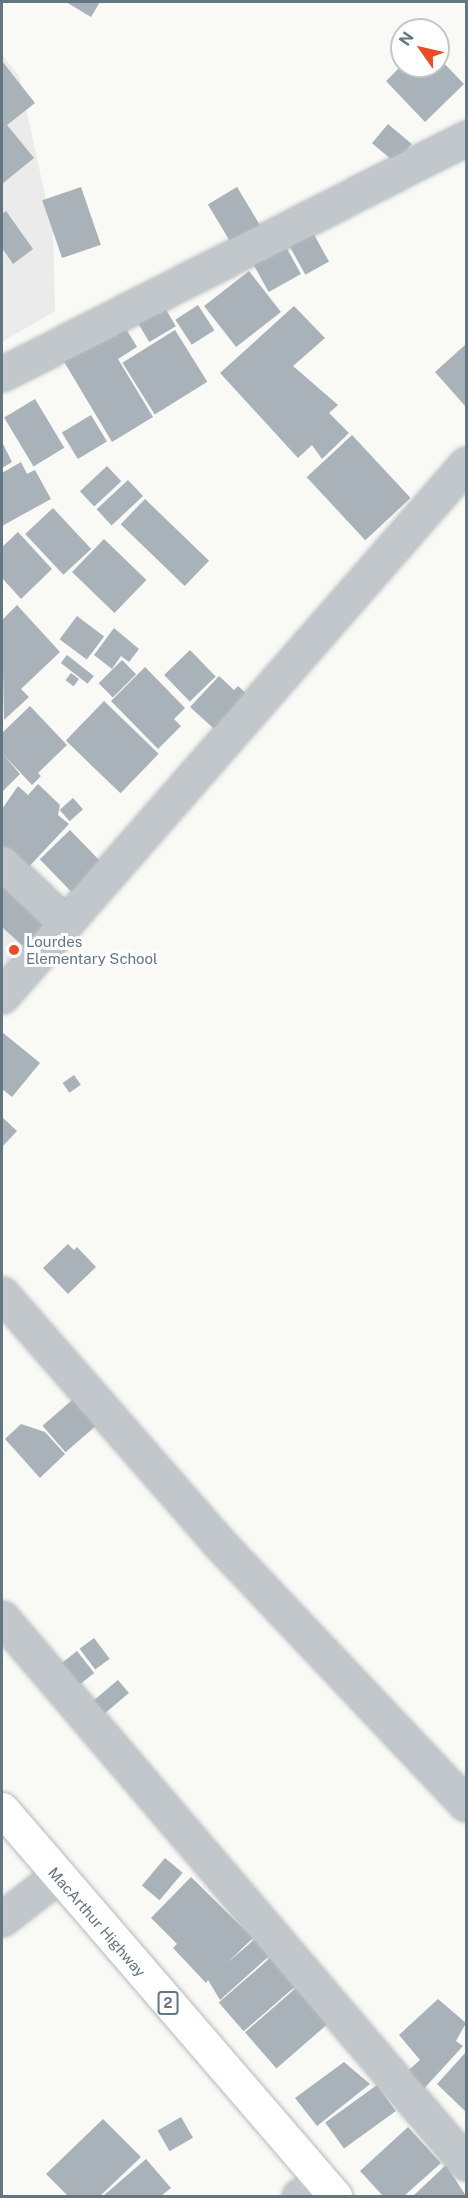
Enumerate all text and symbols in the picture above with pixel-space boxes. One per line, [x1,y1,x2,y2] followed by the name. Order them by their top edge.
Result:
[390,18,450,78] north arrow
[395,28,418,49] text: N
[26,932,158,967] place label: Lourdes Elementary School
[7,943,21,957] marker: Lourdes Elementary School
[45,1864,149,1980] street label: MacArthur Highway
[158,1992,178,2014] road number: 2

